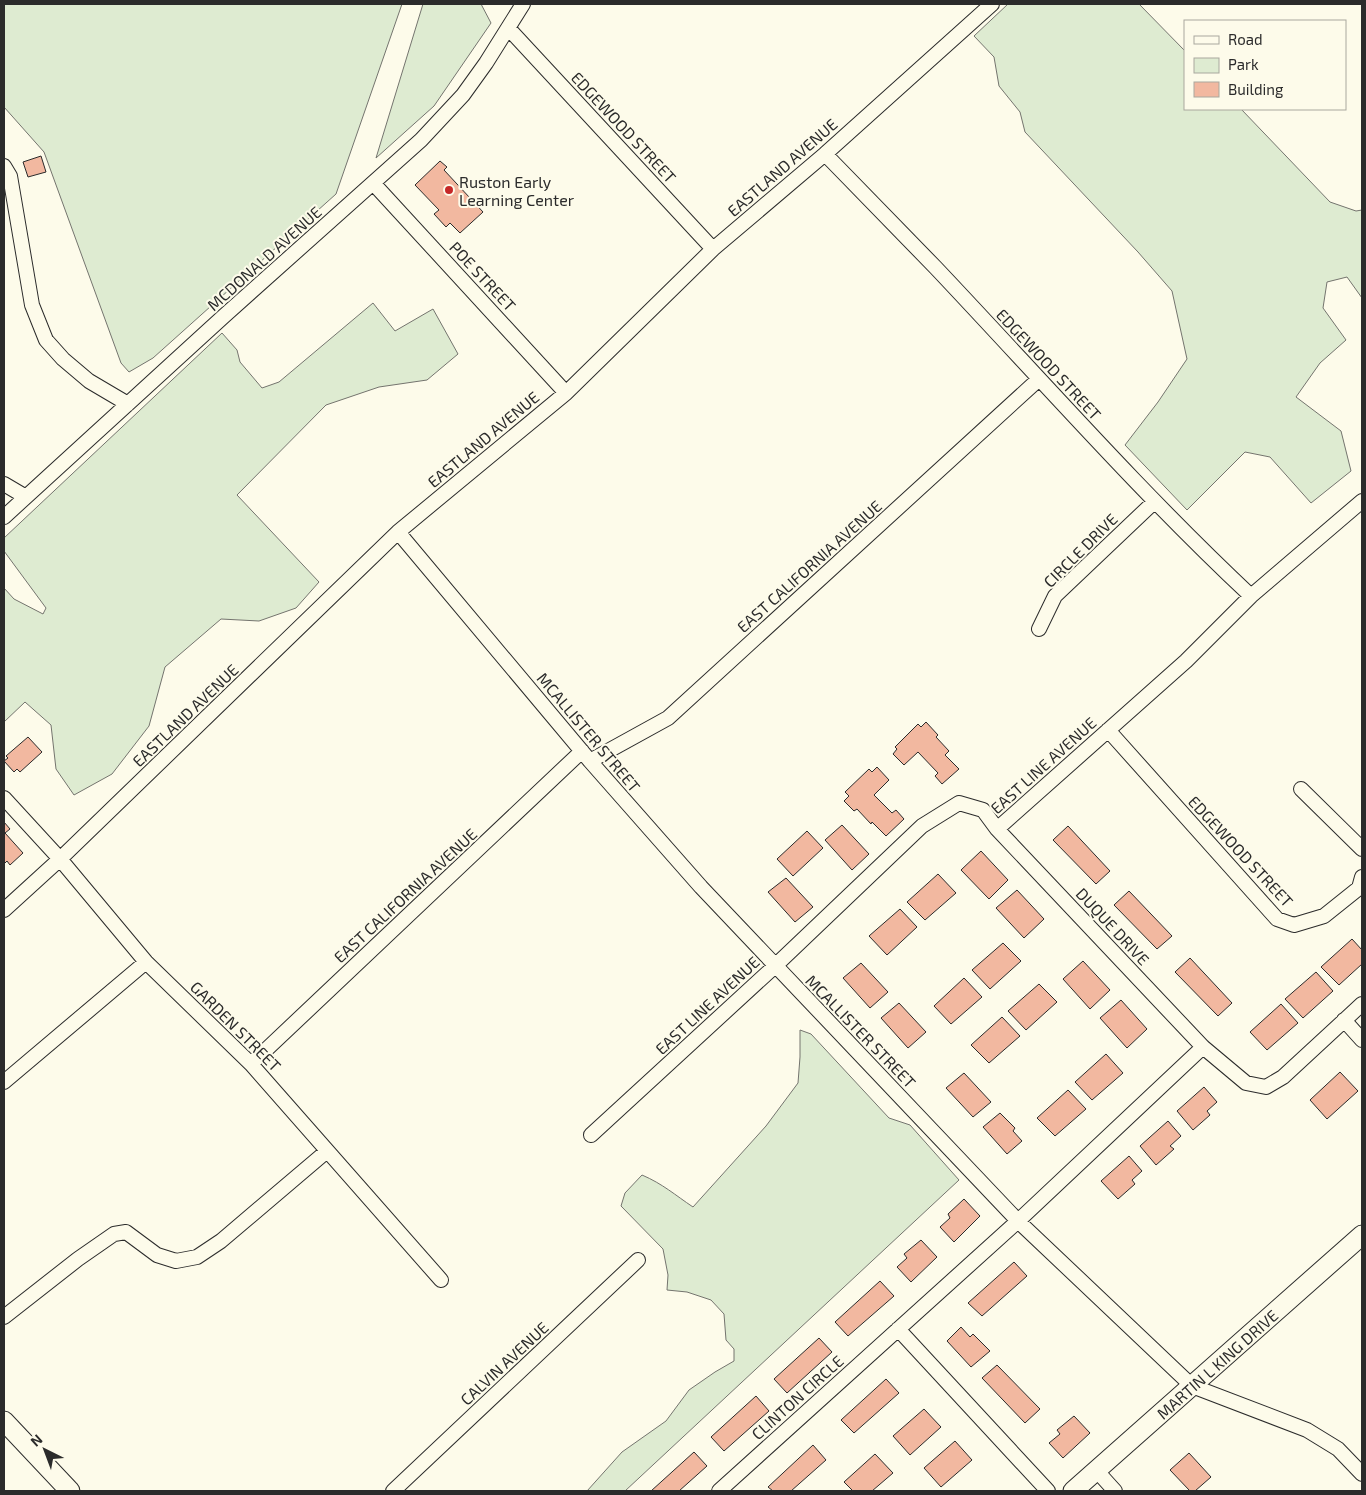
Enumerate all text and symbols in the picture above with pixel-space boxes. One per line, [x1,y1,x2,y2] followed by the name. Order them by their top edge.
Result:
[1184,20,1346,110] legend
[1228,30,1263,48] text: Road
[1228,55,1259,73] text: Park
[568,68,680,186] street label: EDGEWOOD STREET
[1228,80,1284,98] text: Building
[723,114,841,220] street label: EASTLAND AVENUE
[459,172,575,209] place label: Ruston Early Learning Center
[443,184,455,196] marker: Ruston Early Learning Center
[203,202,325,314] street label: MCDONALD AVENUE
[446,237,520,315] street label: POE STREET
[993,305,1105,423] street label: EDGEWOOD STREET
[423,387,543,491] street label: EASTLAND AVENUE
[733,496,885,636] street label: EAST CALIFORNIA AVENUE
[1039,509,1121,591] street label: CIRCLE DRIVE
[128,660,242,770] street label: EASTLAND AVENUE
[534,669,644,795] street label: MCALLISTER STREET
[986,713,1100,817] street label: EAST LINE AVENUE
[1185,792,1297,910] street label: EDGEWOOD STREET
[330,824,480,966] street label: EAST CALIFORNIA AVENUE
[1072,883,1154,969] street label: DUQUE DRIVE
[651,952,763,1058] street label: EAST LINE AVENUE
[802,971,920,1091] street label: MCALLISTER STREET
[187,977,285,1075] street label: GARDEN STREET
[1152,1305,1281,1422] street label: MARTIN L KING DRIVE
[456,1317,552,1409] street label: CALVIN AVENUE
[747,1351,847,1443] street label: CLINTON CIRCLE
[20,1425,70,1475] north arrow
[27,1430,45,1450] text: N

